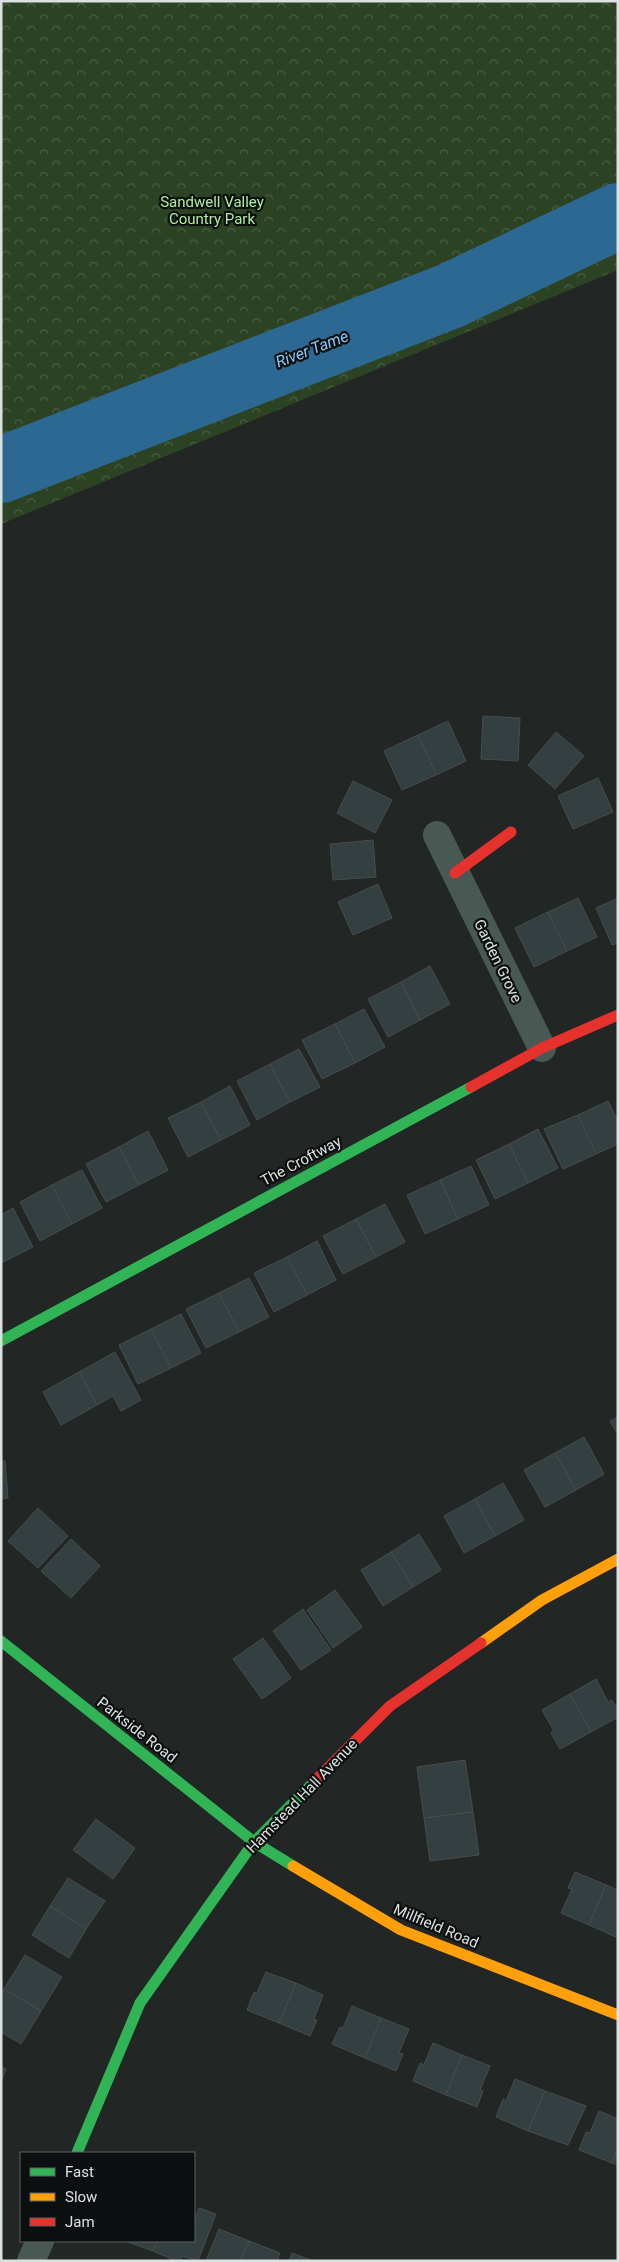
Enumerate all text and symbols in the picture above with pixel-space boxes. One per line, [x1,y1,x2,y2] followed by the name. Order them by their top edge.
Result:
[160,193,264,228] park label: Sandwell Valley Country Park
[273,326,351,372] water label: River Tame
[470,916,526,1006] street label: Garden Grove
[258,1132,344,1190] street label: The Croftway
[94,1693,180,1767] street label: Parkside Road
[243,1735,361,1857] street label: Hamstead Hall Avenue
[391,1900,481,1952] street label: Millfield Road
[20,2152,195,2242] legend
[65,2163,94,2181] text: Fast
[65,2188,97,2206] text: Slow
[65,2213,95,2231] text: Jam

